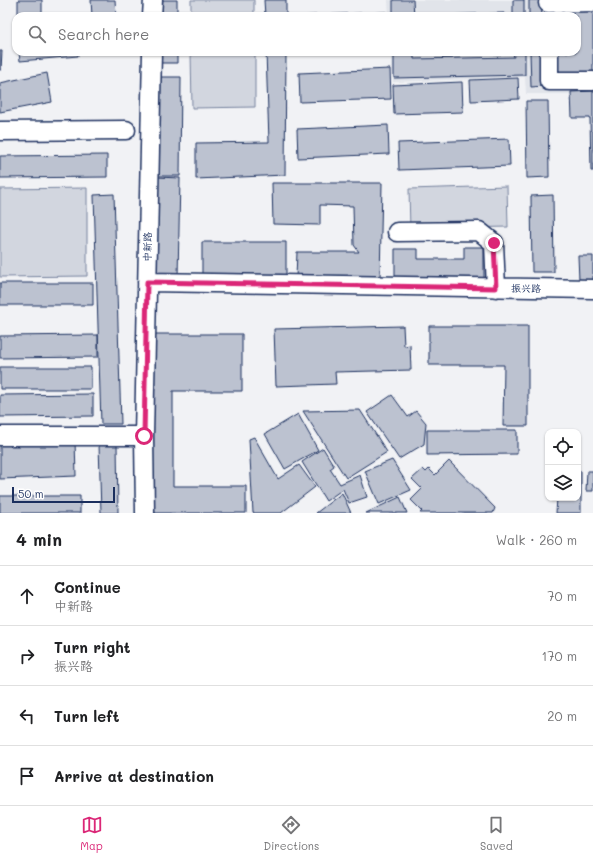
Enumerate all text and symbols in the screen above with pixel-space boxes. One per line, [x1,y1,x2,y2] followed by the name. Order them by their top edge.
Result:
[12,12,581,56] search box
[26,23,48,45] icon: search
[58,24,149,44] text: Search here
[140,232,154,262] street label: 中新路
[485,234,503,252] route end
[511,281,541,295] street label: 振兴路
[135,427,153,445] route start
[545,429,581,501] map controls
[545,429,581,465] button: locate
[545,465,581,501] button: layers
[12,485,115,504] scale bar
[18,486,44,501] text: 50 m
[16,528,62,550] text: 4 min
[496,531,577,548] text: Walk · 260 m
[54,577,121,597] text: Continue
[16,585,38,607] icon: ahead
[547,587,577,604] text: 70 m
[54,597,93,614] text: 中新路
[54,637,131,657] text: Turn right
[16,645,38,667] icon: right
[541,647,577,664] text: 170 m
[54,657,93,674] text: 振兴路
[16,705,38,727] icon: left
[54,706,119,726] text: Turn left
[547,707,577,724] text: 20 m
[16,765,38,787] icon: arrive
[54,766,214,786] text: Arrive at destination
[80,814,103,853] tab: Map
[263,814,319,853] tab: Directions
[480,814,513,853] tab: Saved

